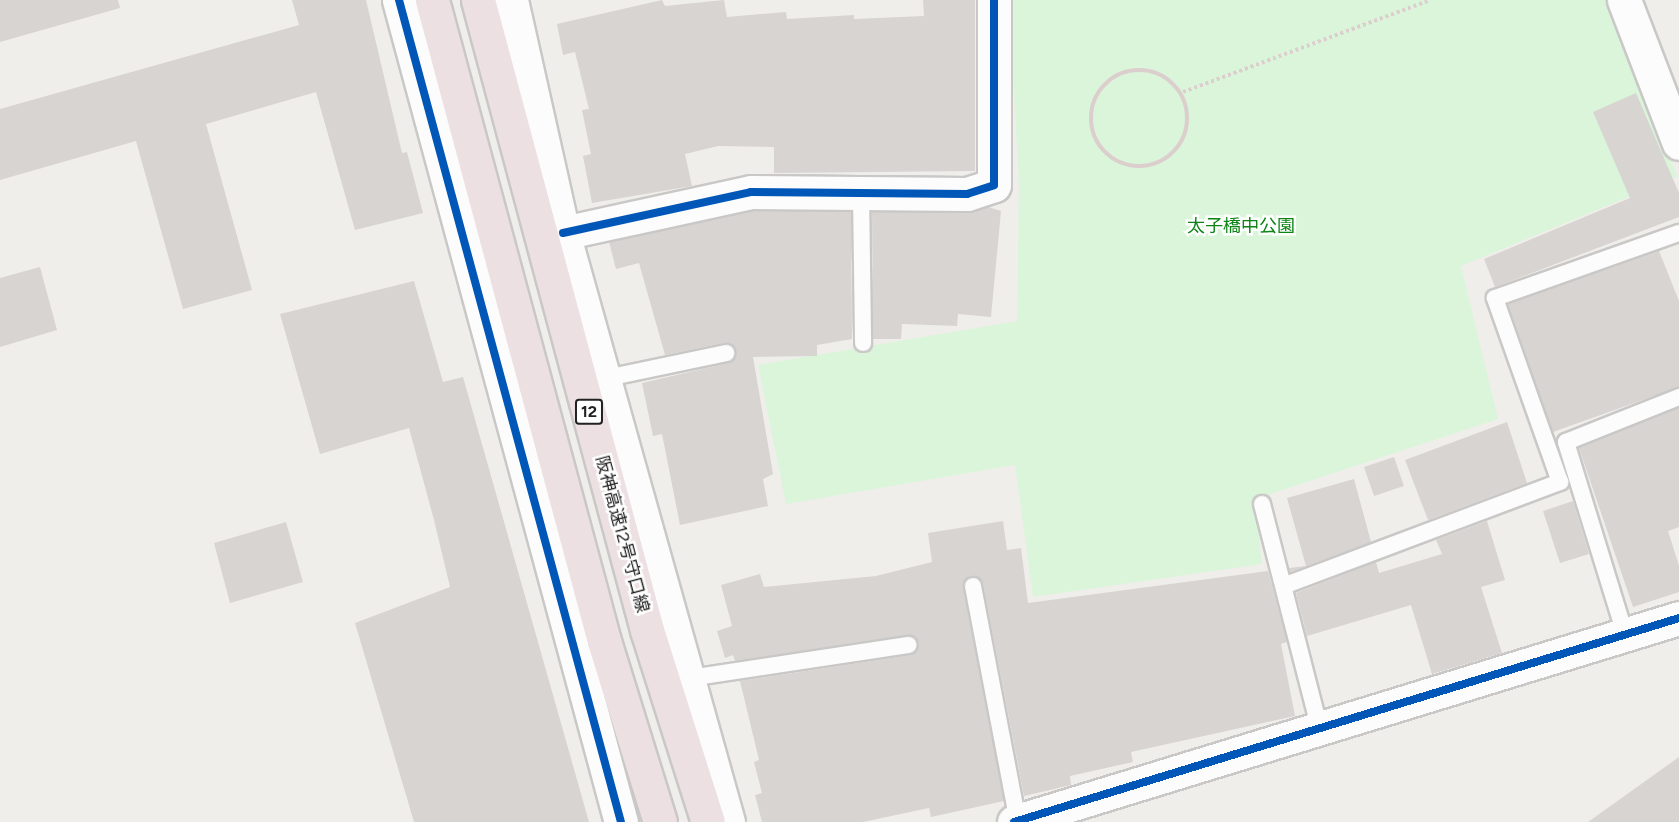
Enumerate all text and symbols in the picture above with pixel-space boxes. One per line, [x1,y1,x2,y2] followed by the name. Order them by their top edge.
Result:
[1187,215,1295,237] park label: 太子橋中公園
[574,399,604,425] road number: 12
[591,453,653,615] street label: 阪神高速12号守口線

